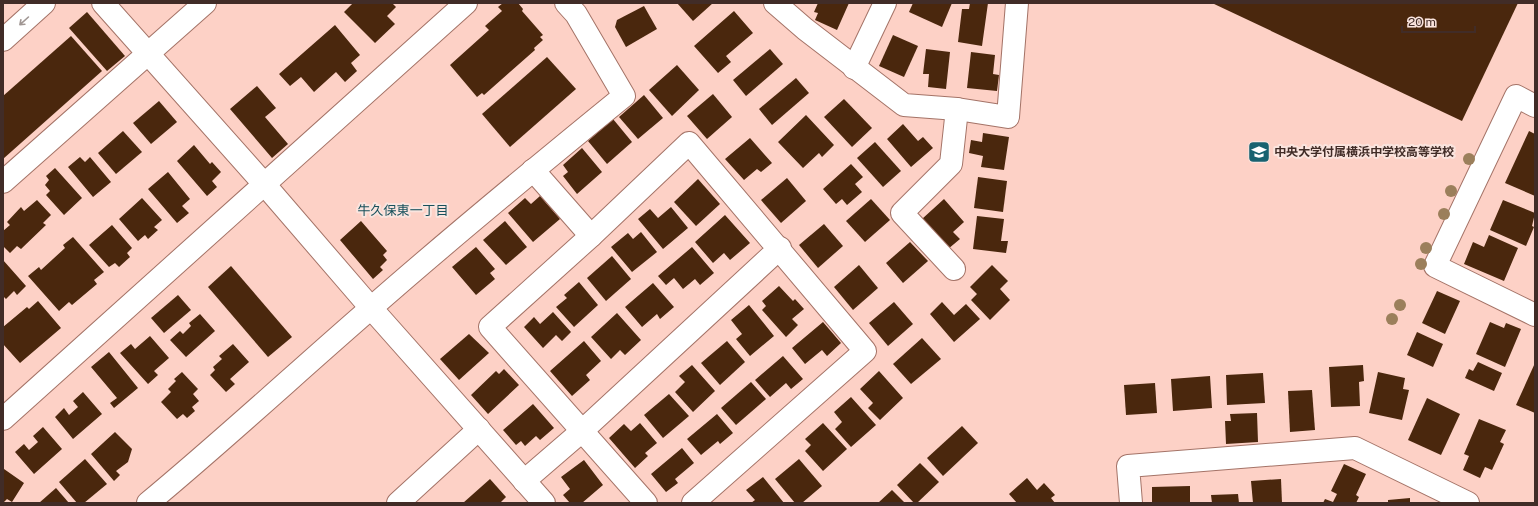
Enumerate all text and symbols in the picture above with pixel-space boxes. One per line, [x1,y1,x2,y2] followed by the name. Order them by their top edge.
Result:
[1402,8,1475,34] scale bar
[1408,15,1436,29] text: 20 m
[18,17,29,26] one-way arrow
[1246,139,1272,165] school or university icon: 中央大学付属横浜中学校高等学校
[1274,145,1454,159] place label: 中央大学付属横浜中学校高等学校
[357,203,449,218] district label: 牛久保東一丁目

